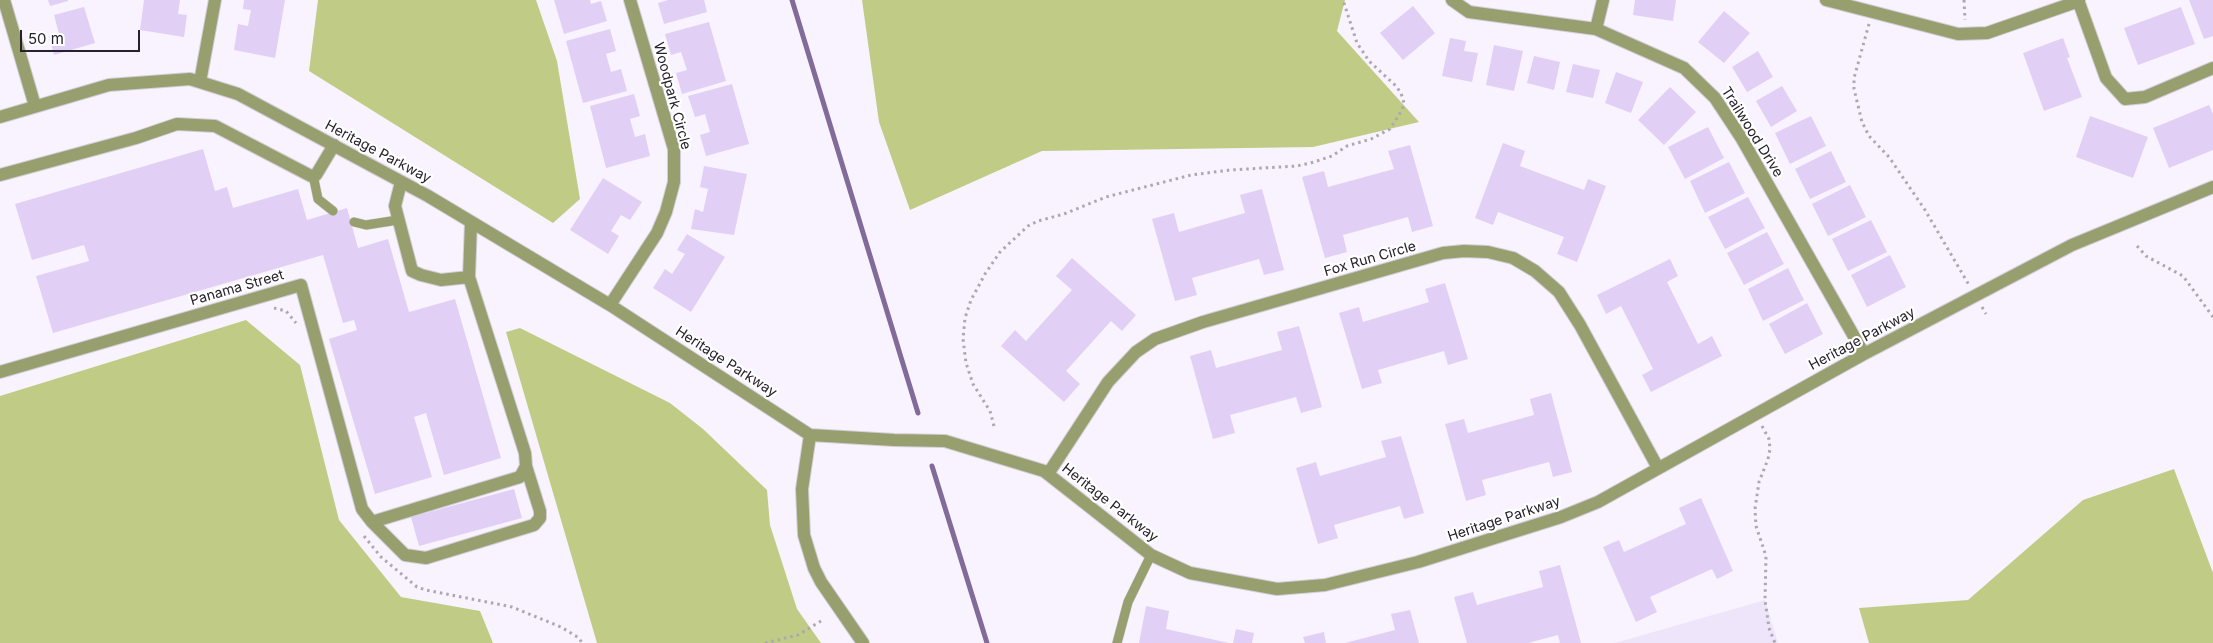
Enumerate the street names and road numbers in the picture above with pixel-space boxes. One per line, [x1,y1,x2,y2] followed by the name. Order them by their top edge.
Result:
[650,41,694,151] street label: Woodpark Circle
[1717,84,1787,180] street label: Trailwood Drive
[322,117,434,187] street label: Heritage Parkway
[1322,238,1418,280] street label: Fox Run Circle
[188,267,286,309] street label: Panama Street
[1806,304,1918,374] street label: Heritage Parkway
[672,323,780,401] street label: Heritage Parkway
[1058,460,1162,546] street label: Heritage Parkway
[1445,493,1563,545] street label: Heritage Parkway

